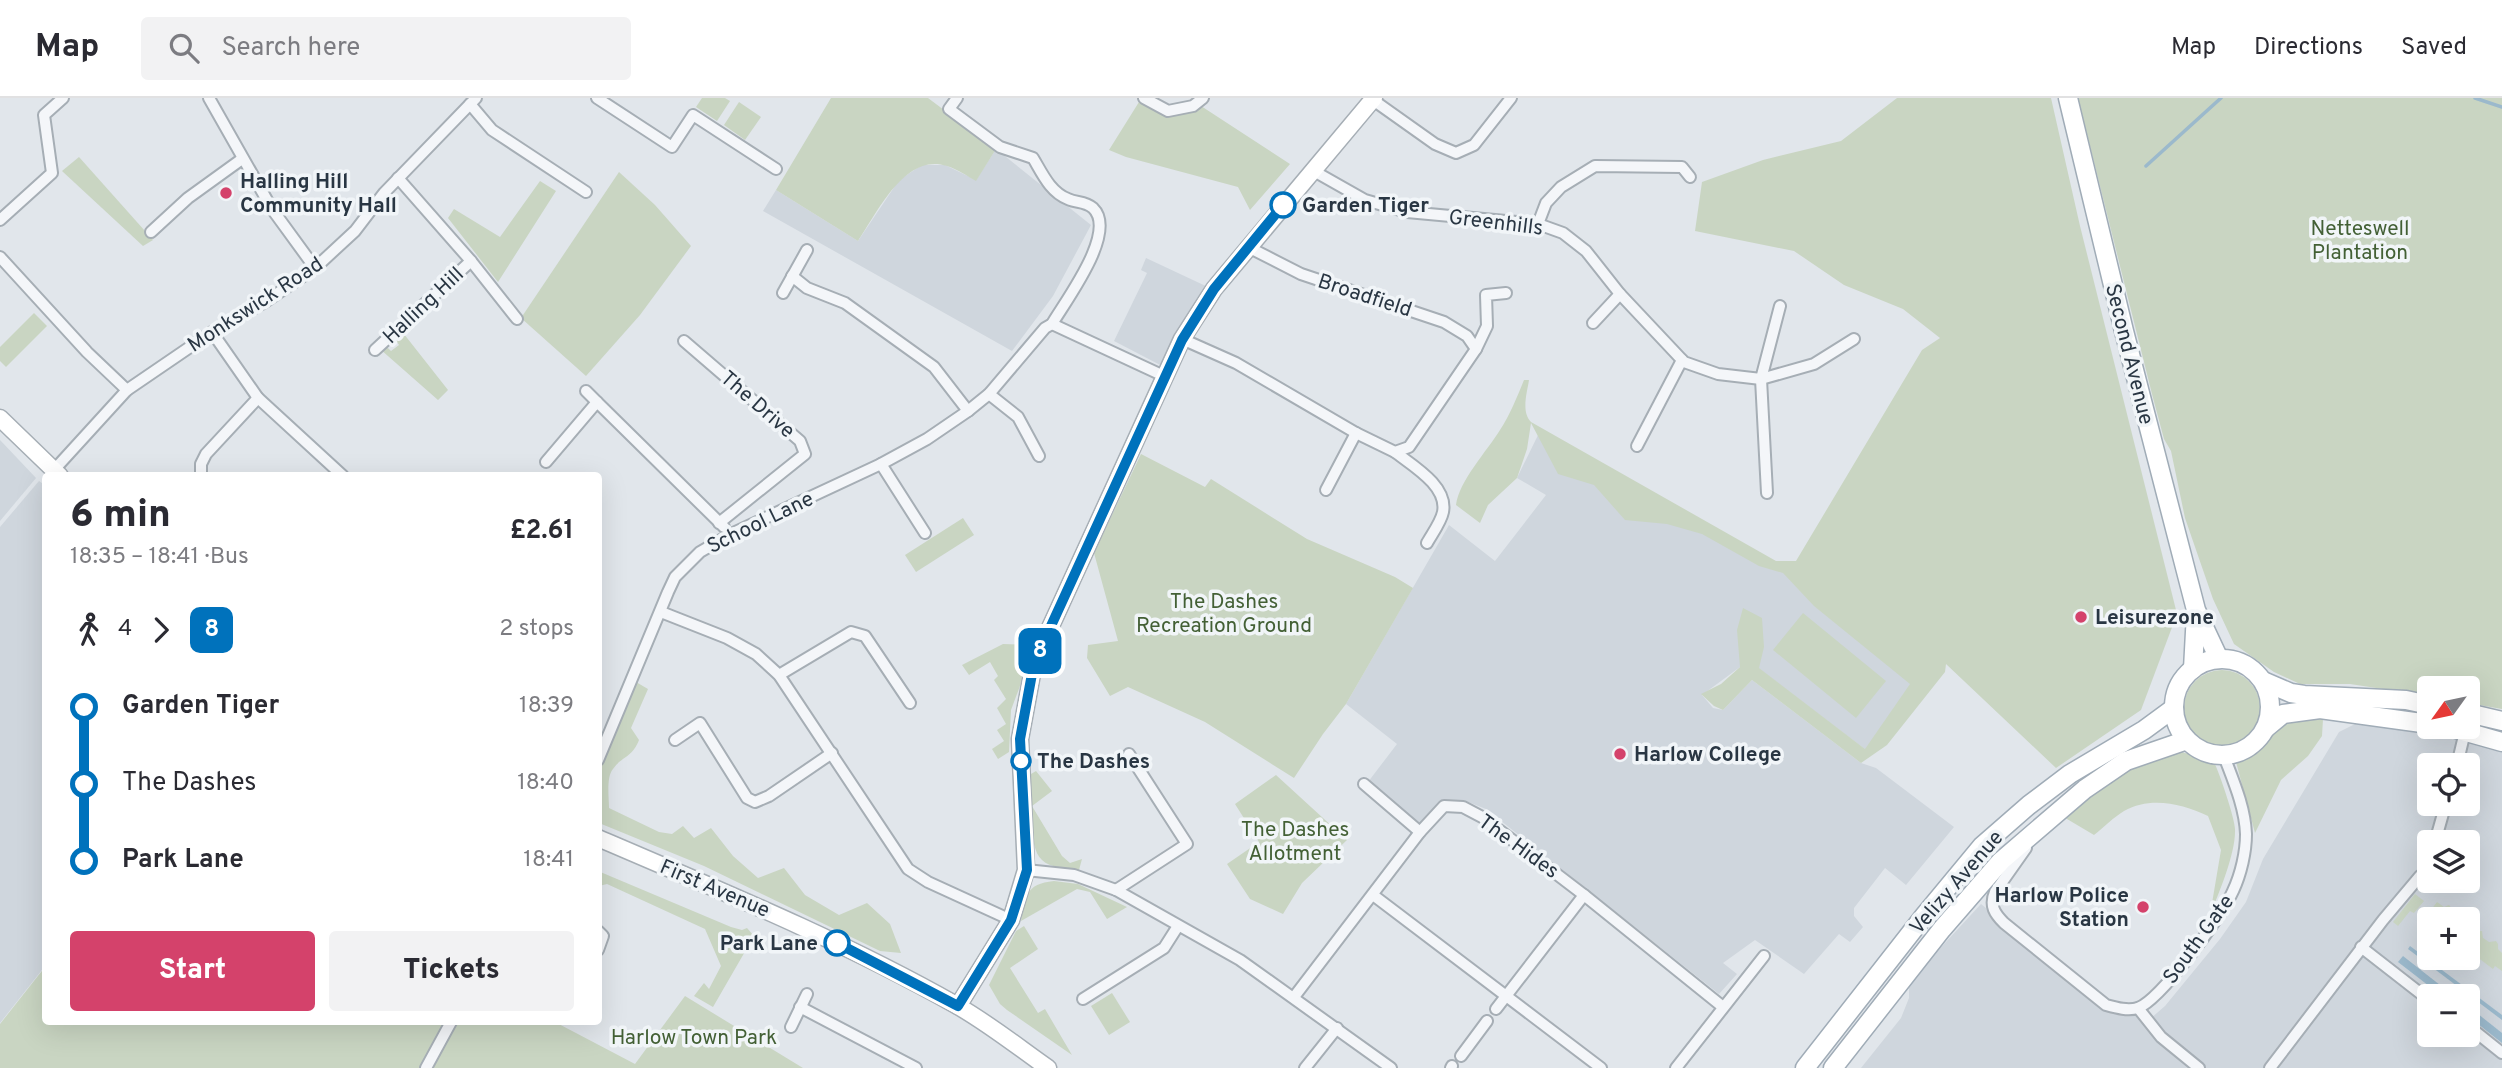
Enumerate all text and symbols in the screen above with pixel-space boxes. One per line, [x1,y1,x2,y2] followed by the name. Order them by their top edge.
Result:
[141,17,631,80] search box
[35,27,99,69] text: Map
[165,29,203,67] icon: search
[221,32,360,65] text: Search here
[2171,33,2216,63] text: Map
[2254,33,2363,63] text: Directions
[2401,33,2467,63] text: Saved
[240,169,397,220] place label: Halling Hill Community Hall
[218,185,234,201] marker: Halling Hill Community Hall
[1270,192,1296,218] marker: Garden Tiger
[1302,193,1429,220] place label: Garden Tiger
[1447,204,1545,243] street label: Greenhills
[2310,216,2410,267] park label: Netteswell Plantation
[183,251,329,359] street label: Monkswick Road
[378,262,470,351] street label: Halling Hill
[1314,269,1415,324] street label: Broadfield
[2098,281,2159,428] street label: Second Avenue
[714,365,800,445] street label: The Drive
[703,486,819,561] street label: School Lane
[70,492,171,541] text: 6 min
[510,515,574,548] text: £2.61
[70,543,249,572] text: 18:35 – 18:41 · Bus
[1136,589,1312,640] park label: The Dashes Recreation Ground
[2095,605,2214,632] place label: Leisurezone
[2073,609,2089,625] marker: Leisurezone
[70,611,108,649] icon: walk
[142,611,180,649] icon: forward
[118,615,132,644] text: 4
[204,615,219,645] text: 8
[499,615,574,644] text: 2 stops
[1017,628,1063,674] line badge: 8
[1032,636,1048,666] text: 8
[2417,676,2480,738] north arrow
[2417,676,2480,1047] map controls
[122,690,279,723] text: Garden Tiger
[519,692,574,721] text: 18:39
[1634,742,1782,769] place label: Harlow College
[1612,746,1628,762] marker: Harlow College
[1037,749,1150,776] place label: The Dashes
[1011,751,1031,771] marker: The Dashes
[2417,753,2480,816] button: locate
[122,767,256,800] text: The Dashes
[517,769,574,798] text: 18:40
[1472,809,1564,886] street label: The Hides
[1241,817,1349,868] park label: The Dashes Allotment
[1904,825,2010,941] street label: Velizy Avenue
[2417,830,2480,893] button: layers
[122,844,244,877] text: Park Lane
[523,846,574,875] text: 18:41
[655,854,774,925] street label: First Avenue
[1994,883,2129,934] place label: Harlow Police Station
[2158,890,2241,990] street label: South Gate
[2135,899,2151,915] marker: Harlow Police Station
[2417,907,2480,970] button: +
[824,930,850,956] marker: Park Lane
[70,931,315,1011] button: Start
[329,931,574,1011] button: Tickets
[720,931,818,958] place label: Park Lane
[2417,984,2480,1047] button: −
[611,1025,777,1052] park label: Harlow Town Park

